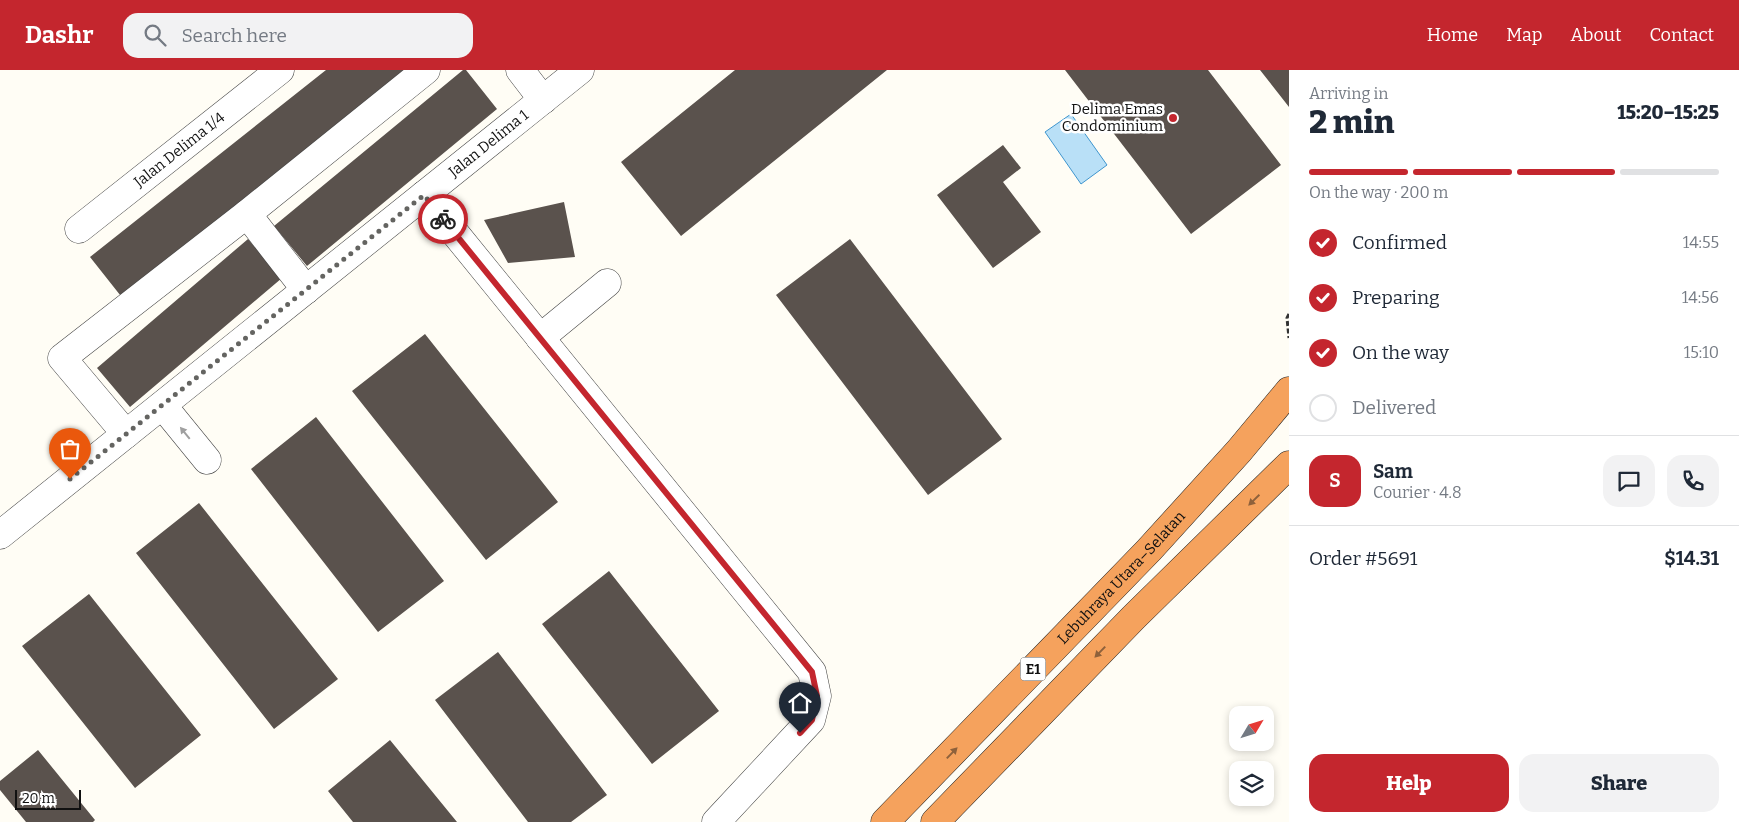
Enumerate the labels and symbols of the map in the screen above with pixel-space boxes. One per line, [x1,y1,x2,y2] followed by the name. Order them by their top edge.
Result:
[1062,100,1164,135] place label: Delima Emas Condominium
[444,106,532,181] street label: Jalan Delima 1
[130,108,229,192] street label: Jalan Delima 1/4
[1167,112,1179,124] marker: Delima Emas Condominium
[418,194,468,244] courier
[179,426,190,439] one-way arrow
[49,428,91,479] pin
[1248,493,1260,505] one-way arrow
[1054,507,1189,648] street label: Lebuhraya Utara–Selatan
[1094,646,1106,658] one-way arrow
[1020,658,1046,680] road number: E1
[779,682,821,733] pin
[1229,706,1274,751] north arrow
[945,747,957,759] one-way arrow
[15,787,81,810] scale bar

